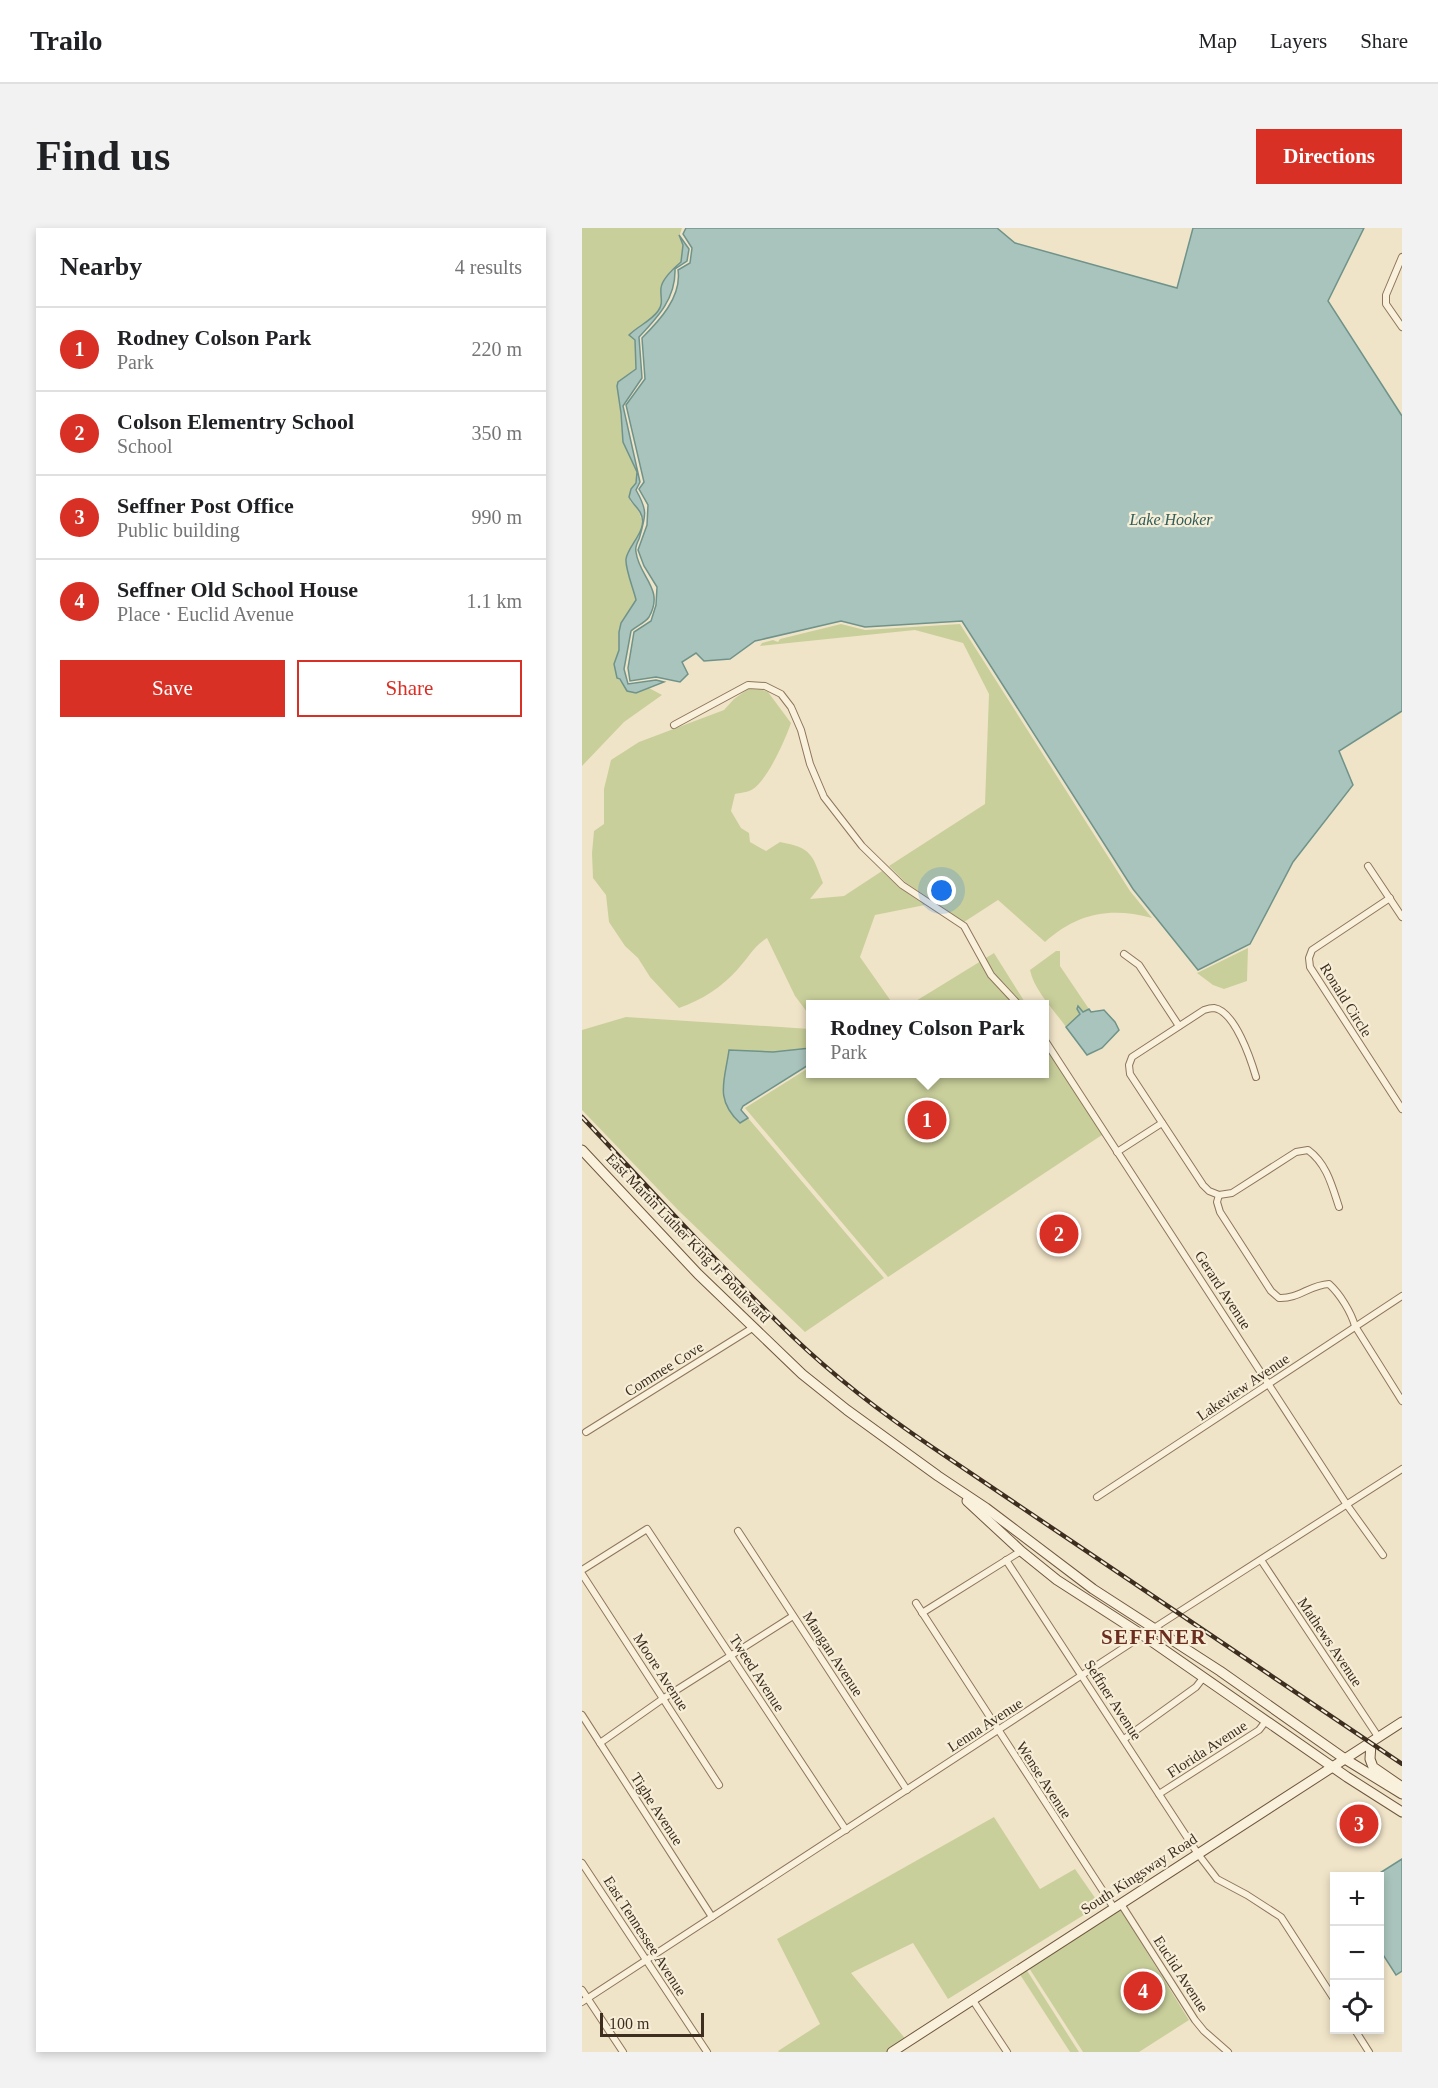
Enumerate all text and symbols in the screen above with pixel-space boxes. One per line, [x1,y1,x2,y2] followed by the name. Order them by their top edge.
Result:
[30,25,103,56] text: Trailo
[1199,29,1237,53] text: Map
[1270,29,1327,53] text: Layers
[1360,29,1408,53] text: Share
[1256,129,1402,184] button: Directions
[36,133,170,179] text: Find us
[60,252,142,281] text: Nearby
[455,256,522,278] text: 4 results
[117,325,311,350] text: Rodney Colson Park
[75,338,85,360] text: 1
[471,338,522,360] text: 220 m
[117,351,154,373] text: Park
[117,409,354,434] text: Colson Elementry School
[75,422,85,444] text: 2
[471,422,522,444] text: 350 m
[117,435,173,457] text: School
[117,493,294,518] text: Seffner Post Office
[75,506,85,528] text: 3
[471,506,522,528] text: 990 m
[1128,511,1213,528] water label: Lake Hooker
[117,519,240,541] text: Public building
[117,577,358,602] text: Seffner Old School House
[75,590,85,612] text: 4
[466,590,522,612] text: 1.1 km
[117,603,294,625] text: Place · Euclid Avenue
[60,660,285,717] button: Save
[297,660,522,717] button: Share
[927,876,956,905] your location
[1317,960,1375,1040] street label: Ronald Circle
[806,1000,1049,1078] popup
[830,1015,1025,1040] text: Rodney Colson Park
[830,1041,867,1063] text: Park
[908,1098,946,1142] pin: 1
[603,1150,774,1326] street label: East Martin Luther King Jr Boulevard
[1040,1212,1078,1256] pin: 2
[1192,1248,1254,1332] street label: Gerard Avenue
[622,1338,707,1400] street label: Commee Cove
[1194,1350,1292,1424] street label: Lakeview Avenue
[1294,1595,1366,1690] street label: Mathews Avenue
[800,1609,866,1700] street label: Mangan Avenue
[1101,1625,1207,1649] district label: SEFFNER
[630,1631,692,1714] street label: Moore Avenue
[726,1632,788,1715] street label: Tweed Avenue
[1081,1657,1145,1743] street label: Seffner Avenue
[945,1695,1026,1755] street label: Lenna Avenue
[1164,1717,1250,1781] street label: Florida Avenue
[1013,1739,1075,1822] street label: Wense Avenue
[628,1770,686,1848] street label: Tighe Avenue
[1340,1802,1378,1846] pin: 3
[1078,1830,1200,1917] street label: South Kingsway Road
[1330,1872,1384,2034] map controls
[1330,1872,1384,1926] button: +
[600,1873,690,1999] street label: East Tennessee Avenue
[1330,1926,1384,1980] button: −
[1150,1933,1212,2015] street label: Euclid Avenue
[1124,1968,1162,2014] pin: 4
[1330,1980,1384,2034] button: locate
[600,2010,704,2038] scale bar
[609,2015,649,2032] text: 100 m

